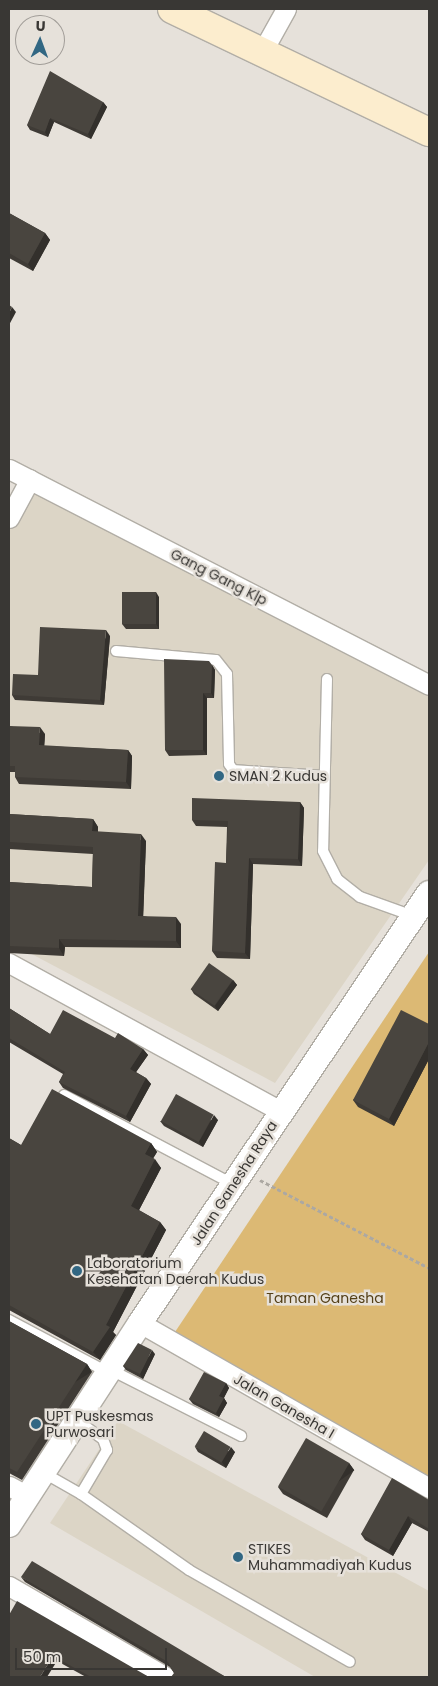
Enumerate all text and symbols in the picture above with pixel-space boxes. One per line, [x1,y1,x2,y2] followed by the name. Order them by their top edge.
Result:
[15,15,65,65] north arrow
[35,16,46,36] text: U
[168,545,270,609] street label: Gang Gang Klp
[229,768,327,784] place label: SMAN 2 Kudus
[213,770,225,782] marker: SMAN 2 Kudus
[187,1118,281,1248] street label: Jalan Ganesha Raya
[87,1255,264,1288] place label: Laboratorium Kesehatan Daerah Kudus
[71,1265,83,1277] marker: Laboratorium Kesehatan Daerah Kudus
[266,1290,384,1306] park label: Taman Ganesha
[231,1370,337,1442] street label: Jalan Ganesha I
[46,1408,154,1440] place label: UPT Puskesmas Purwosari
[30,1418,42,1430] marker: UPT Puskesmas Purwosari
[248,1541,412,1574] place label: STIKES Muhammadiyah Kudus
[232,1551,244,1563] marker: STIKES Muhammadiyah Kudus
[18,1638,170,1670] scale bar
[23,1646,61,1667] text: 50 m

